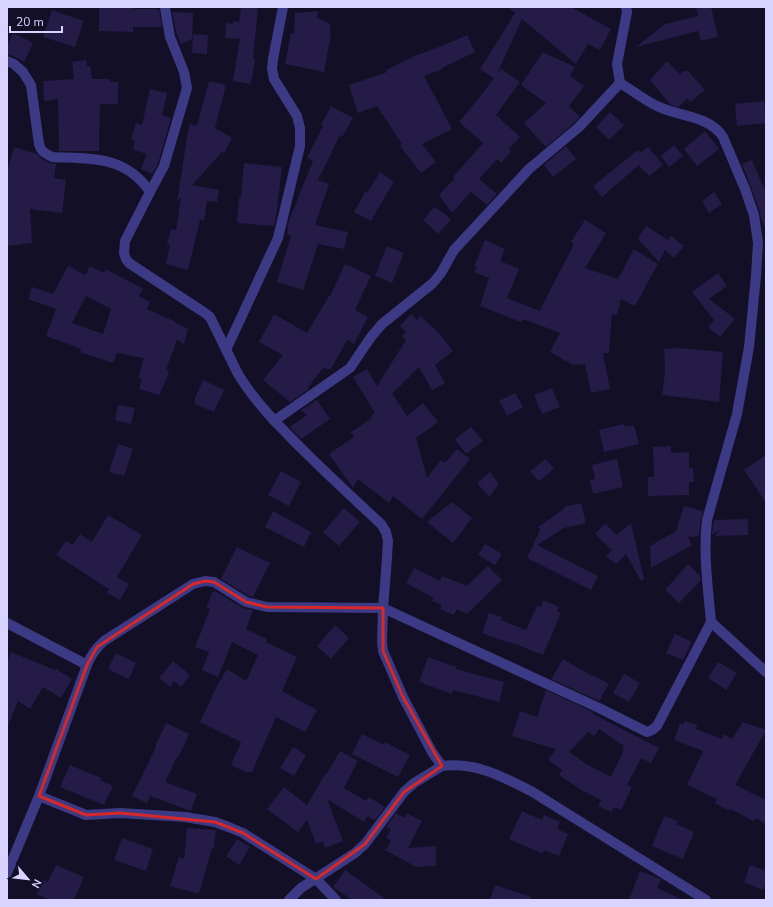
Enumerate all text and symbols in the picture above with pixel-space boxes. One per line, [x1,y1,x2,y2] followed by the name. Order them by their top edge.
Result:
[10,8,62,34] scale bar
[16,14,44,30] text: 20 m
[8,859,48,899] north arrow
[28,876,45,891] text: N

